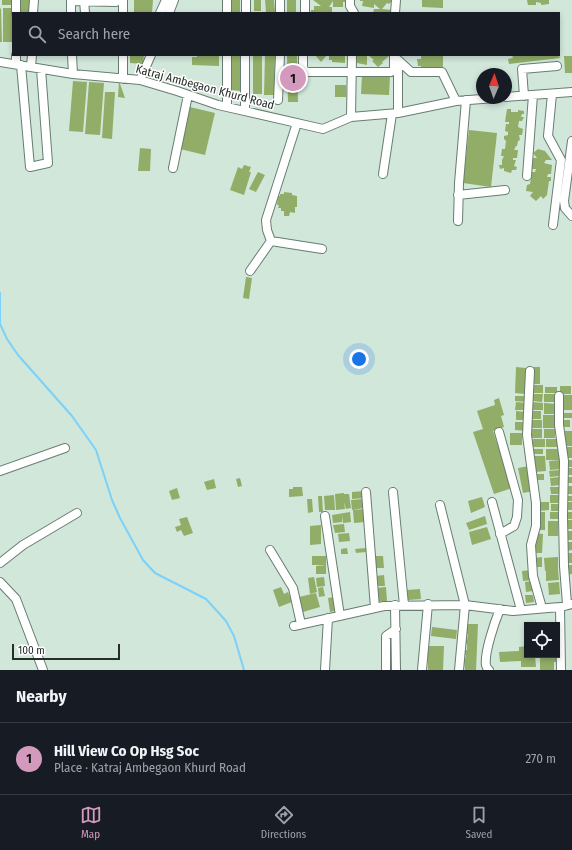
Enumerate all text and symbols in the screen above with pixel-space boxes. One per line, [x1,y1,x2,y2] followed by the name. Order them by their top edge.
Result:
[12,12,560,56] search box
[26,23,48,45] icon: search
[58,25,130,43] text: Search here
[134,62,276,112] street label: Katraj Ambegaon Khurd Road
[280,63,306,93] pin: 1
[476,68,512,104] north arrow
[349,349,369,369] your location
[524,622,560,658] map controls
[524,622,560,658] button: locate
[12,642,120,661] scale bar
[18,644,45,657] text: 100 m
[16,686,67,707] text: Nearby
[54,742,199,760] text: Hill View Co Op Hsg Soc
[26,751,32,766] text: 1
[525,751,556,766] text: 270 m
[54,760,246,775] text: Place · Katraj Ambegaon Khurd Road
[80,804,102,841] tab: Map
[261,804,306,841] tab: Directions
[466,804,492,841] tab: Saved

